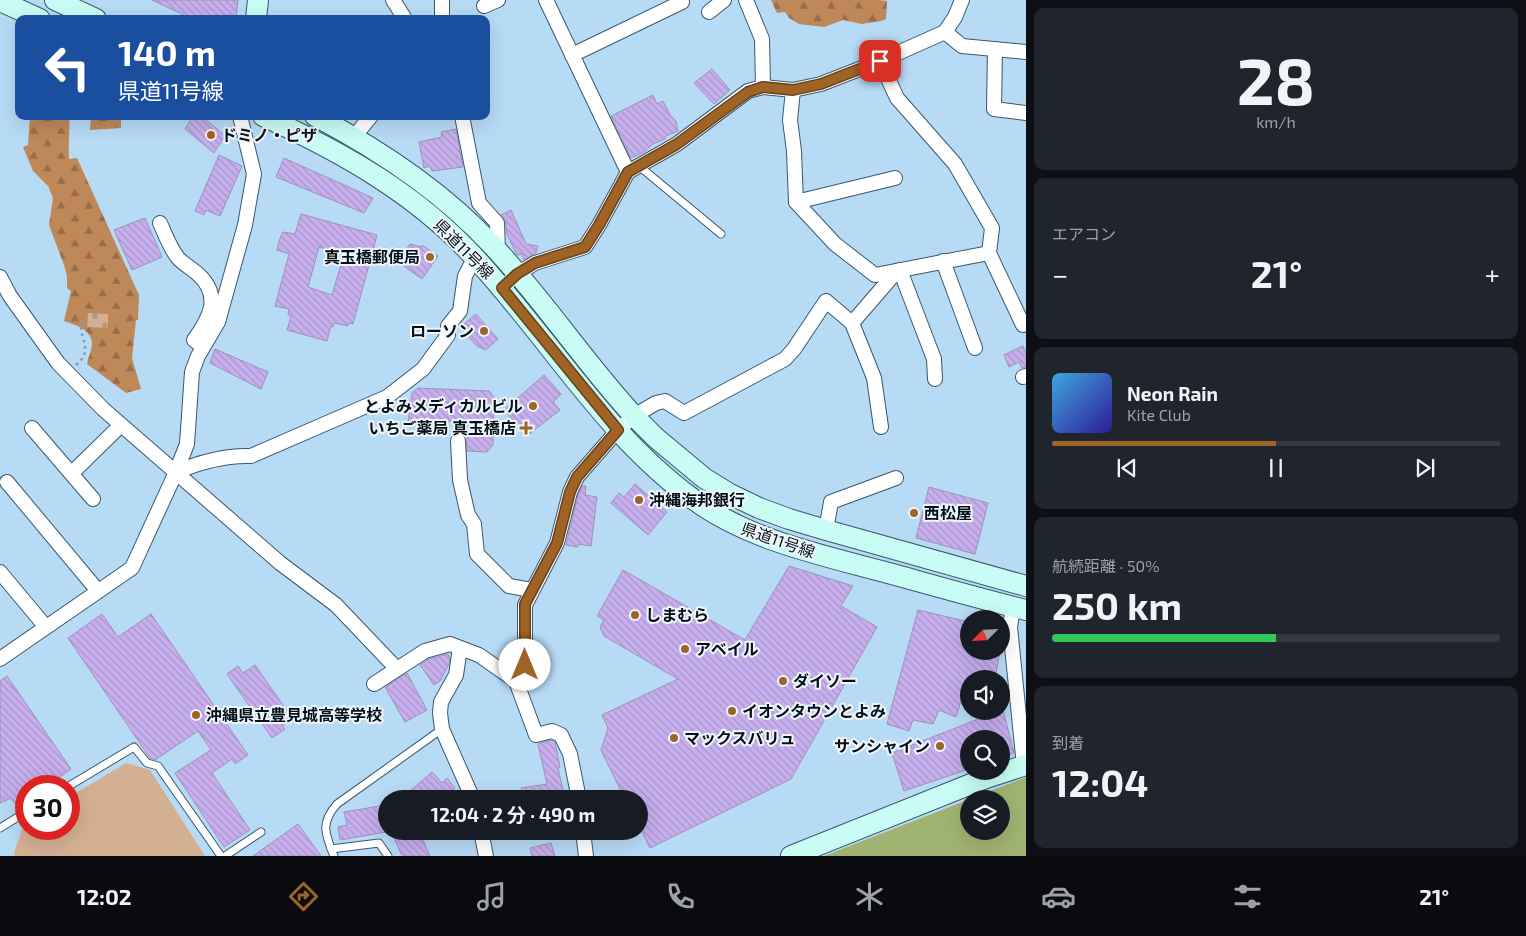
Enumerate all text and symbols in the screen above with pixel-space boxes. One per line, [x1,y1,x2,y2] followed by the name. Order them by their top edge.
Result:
[118,31,216,73] text: 140 m
[35,35,100,100] icon: left
[859,40,901,82] pin
[1237,40,1315,118] text: 28
[866,47,894,75] icon: arrive
[118,77,224,103] text: 県道11号線
[1256,112,1296,131] text: km/h
[221,125,317,144] place label: ドミノ・ピザ
[205,129,217,141] marker: ドミノ・ピザ
[431,215,498,282] street label: 県道11号線
[1052,224,1116,243] text: エアコン
[324,247,420,266] place label: 真玉橋郵便局
[1251,250,1302,296] text: 21°
[424,251,436,263] marker: 真玉橋郵便局
[1052,257,1068,291] text: −
[1485,257,1500,291] text: +
[410,321,474,340] place label: ローソン
[478,325,490,337] marker: ローソン
[1127,382,1218,405] text: Neon Rain
[364,396,523,415] place label: とよみメディカルビル
[527,400,539,412] marker: とよみメディカルビル
[1127,405,1191,424] text: Kite Club
[369,418,516,437] place label: いちご薬局 真玉橋店
[520,422,532,434] marker: いちご薬局 真玉橋店
[1113,454,1141,482] icon: previous
[1262,454,1290,482] icon: pause
[1411,454,1439,482] icon: next
[649,490,745,509] place label: 沖縄海邦銀行
[633,494,645,506] marker: 沖縄海邦銀行
[924,503,972,522] place label: 西松屋
[908,507,920,519] marker: 西松屋
[739,518,818,561] street label: 県道11号線
[1052,556,1159,575] text: 航続距離 · 50%
[1052,582,1182,628] text: 250 km
[645,605,709,624] place label: しまむら
[629,609,641,621] marker: しまむら
[960,610,1010,660] north arrow
[960,610,1010,840] map controls
[498,638,550,690] position arrow
[695,639,759,658] place label: アベイル
[679,643,691,655] marker: アベイル
[960,670,1010,720] button: sound
[793,671,857,690] place label: ダイソー
[777,675,789,687] marker: ダイソー
[742,701,886,720] place label: イオンタウンとよみ
[206,705,382,724] place label: 沖縄県立豊見城高等学校
[726,705,738,717] marker: イオンタウンとよみ
[190,709,202,721] marker: 沖縄県立豊見城高等学校
[684,728,796,747] place label: マックスバリュ
[960,730,1010,780] button: search
[668,732,680,744] marker: マックスバリュ
[1052,733,1084,752] text: 到着
[834,736,930,755] place label: サンシャイン
[934,740,946,752] marker: サンシャイン
[1052,759,1148,805] text: 12:04
[15,775,80,840] speed limit sign: 30
[960,790,1010,840] button: layers
[431,803,595,826] text: 12:04 · 2 分 · 490 m
[286,879,321,914] icon: directions
[474,879,509,914] icon: music
[663,879,698,914] icon: phone
[852,879,887,914] icon: climate
[1041,879,1076,914] icon: car
[1230,879,1265,914] icon: filters
[77,883,132,909] text: 12:02
[1419,883,1449,909] text: 21°

